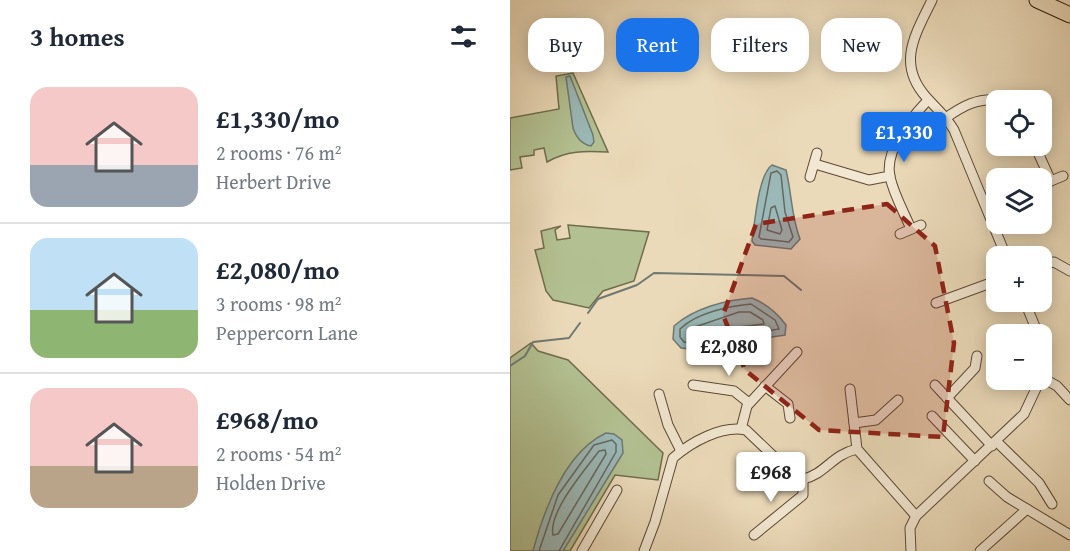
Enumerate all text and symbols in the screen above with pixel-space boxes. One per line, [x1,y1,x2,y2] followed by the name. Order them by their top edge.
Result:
[30,17,125,56] text: 3 homes
[528,18,604,72] chip: Buy
[616,18,699,72] chip: Rent
[711,18,809,72] chip: Filters
[821,18,902,72] chip: New
[447,20,480,53] icon: filters
[986,90,1052,390] map controls
[986,90,1052,156] button: locate
[216,99,339,138] text: £1,330/mo
[78,111,150,183] icon: home
[855,112,953,163] pin: £1,330
[875,117,933,146] text: £1,330
[216,138,342,167] text: 2 rooms · 76 m²
[216,167,331,196] text: Herbert Drive
[986,168,1052,234] button: layers
[986,246,1052,312] button: +
[216,250,339,289] text: £2,080/mo
[78,262,150,334] icon: home
[216,289,342,318] text: 3 rooms · 98 m²
[216,318,358,347] text: Peppercorn Lane
[986,324,1052,390] button: −
[680,326,778,377] pin: £2,080
[700,331,758,360] text: £2,080
[216,400,318,439] text: £968/mo
[78,412,150,484] icon: home
[216,439,342,468] text: 2 rooms · 54 m²
[735,452,807,503] pin: £968
[750,457,792,486] text: £968
[216,468,326,497] text: Holden Drive

